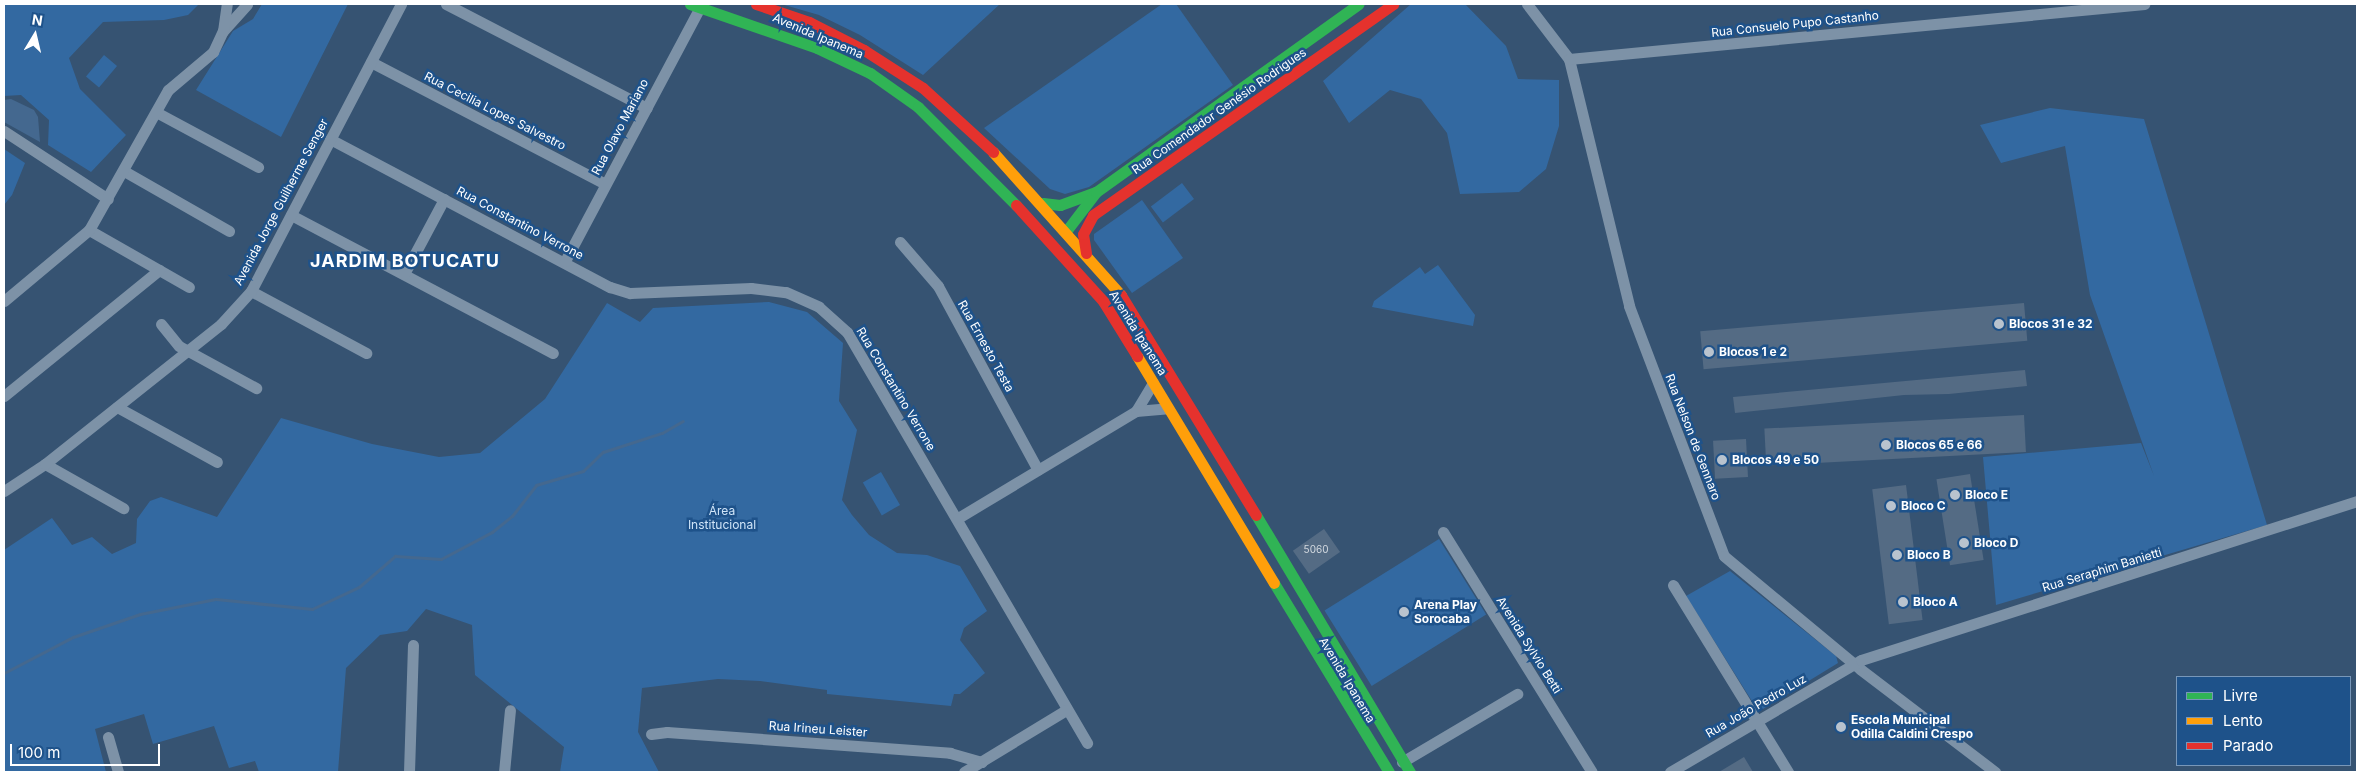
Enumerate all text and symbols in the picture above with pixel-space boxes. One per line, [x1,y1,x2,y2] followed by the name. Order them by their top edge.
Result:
[1710,8,1880,40] street label: Rua Consuelo Pupo Castanho
[10,10,60,60] north arrow
[31,10,44,29] text: N
[770,10,866,62] street label: Avenida Ipanema
[1129,45,1309,177] street label: Rua Comendador Genésio Rodrigues
[422,69,568,153] street label: Rua Cecilia Lopes Salvestro
[589,76,651,178] street label: Rua Olavo Mariano
[231,116,331,288] street label: Avenida Jorge Guilherme Senger
[454,183,586,263] street label: Rua Constantino Verrone
[308,250,502,272] district label: JARDIM BOTUCATU
[1106,288,1170,378] street label: Avenida Ipanema
[955,298,1017,394] street label: Rua Ernesto Testa
[2009,317,2093,331] place label: Blocos 31 e 32
[1993,318,2005,330] marker: Blocos 31 e 32
[853,325,939,453] street label: Rua Constantino Verrone
[1719,345,1787,359] place label: Blocos 1 e 2
[1703,346,1715,358] marker: Blocos 1 e 2
[1662,372,1724,502] street label: Rua Nelson de Gennaro
[1896,438,1982,452] place label: Blocos 65 e 66
[1880,439,1892,451] marker: Blocos 65 e 66
[1732,453,1819,467] place label: Blocos 49 e 50
[1716,454,1728,466] marker: Blocos 49 e 50
[1965,488,2008,502] place label: Bloco E
[1949,489,1961,501] marker: Bloco E
[1901,499,1946,513] place label: Bloco C
[1885,500,1897,512] marker: Bloco C
[688,504,756,532] park label: Área Institucional
[1974,536,2018,550] place label: Bloco D
[1958,537,1970,549] marker: Bloco D
[1304,544,1328,556] house number: 5060
[2041,545,2163,595] street label: Rua Seraphim Banietti
[1907,548,1951,562] place label: Bloco B
[1891,549,1903,561] marker: Bloco B
[1493,594,1565,696] street label: Avenida Sylvio Betti
[1913,595,1958,609] place label: Bloco A
[1897,596,1909,608] marker: Bloco A
[1414,598,1477,626] place label: Arena Play Sorocaba
[1398,606,1410,618] marker: Arena Play Sorocaba
[1316,635,1378,725] street label: Avenida Ipanema
[1703,671,1809,741] street label: Rua João Pedro Luz
[2176,676,2351,766] legend
[2223,686,2258,705] text: Livre
[2223,711,2263,730] text: Lento
[1851,713,1973,741] place label: Escola Municipal Odilla Caldini Crespo
[768,718,868,740] street label: Rua Irineu Leister
[1835,721,1847,733] marker: Escola Municipal Odilla Caldini Crespo
[12,734,162,766] scale bar
[2223,736,2273,755] text: Parado
[18,743,60,762] text: 100 m

